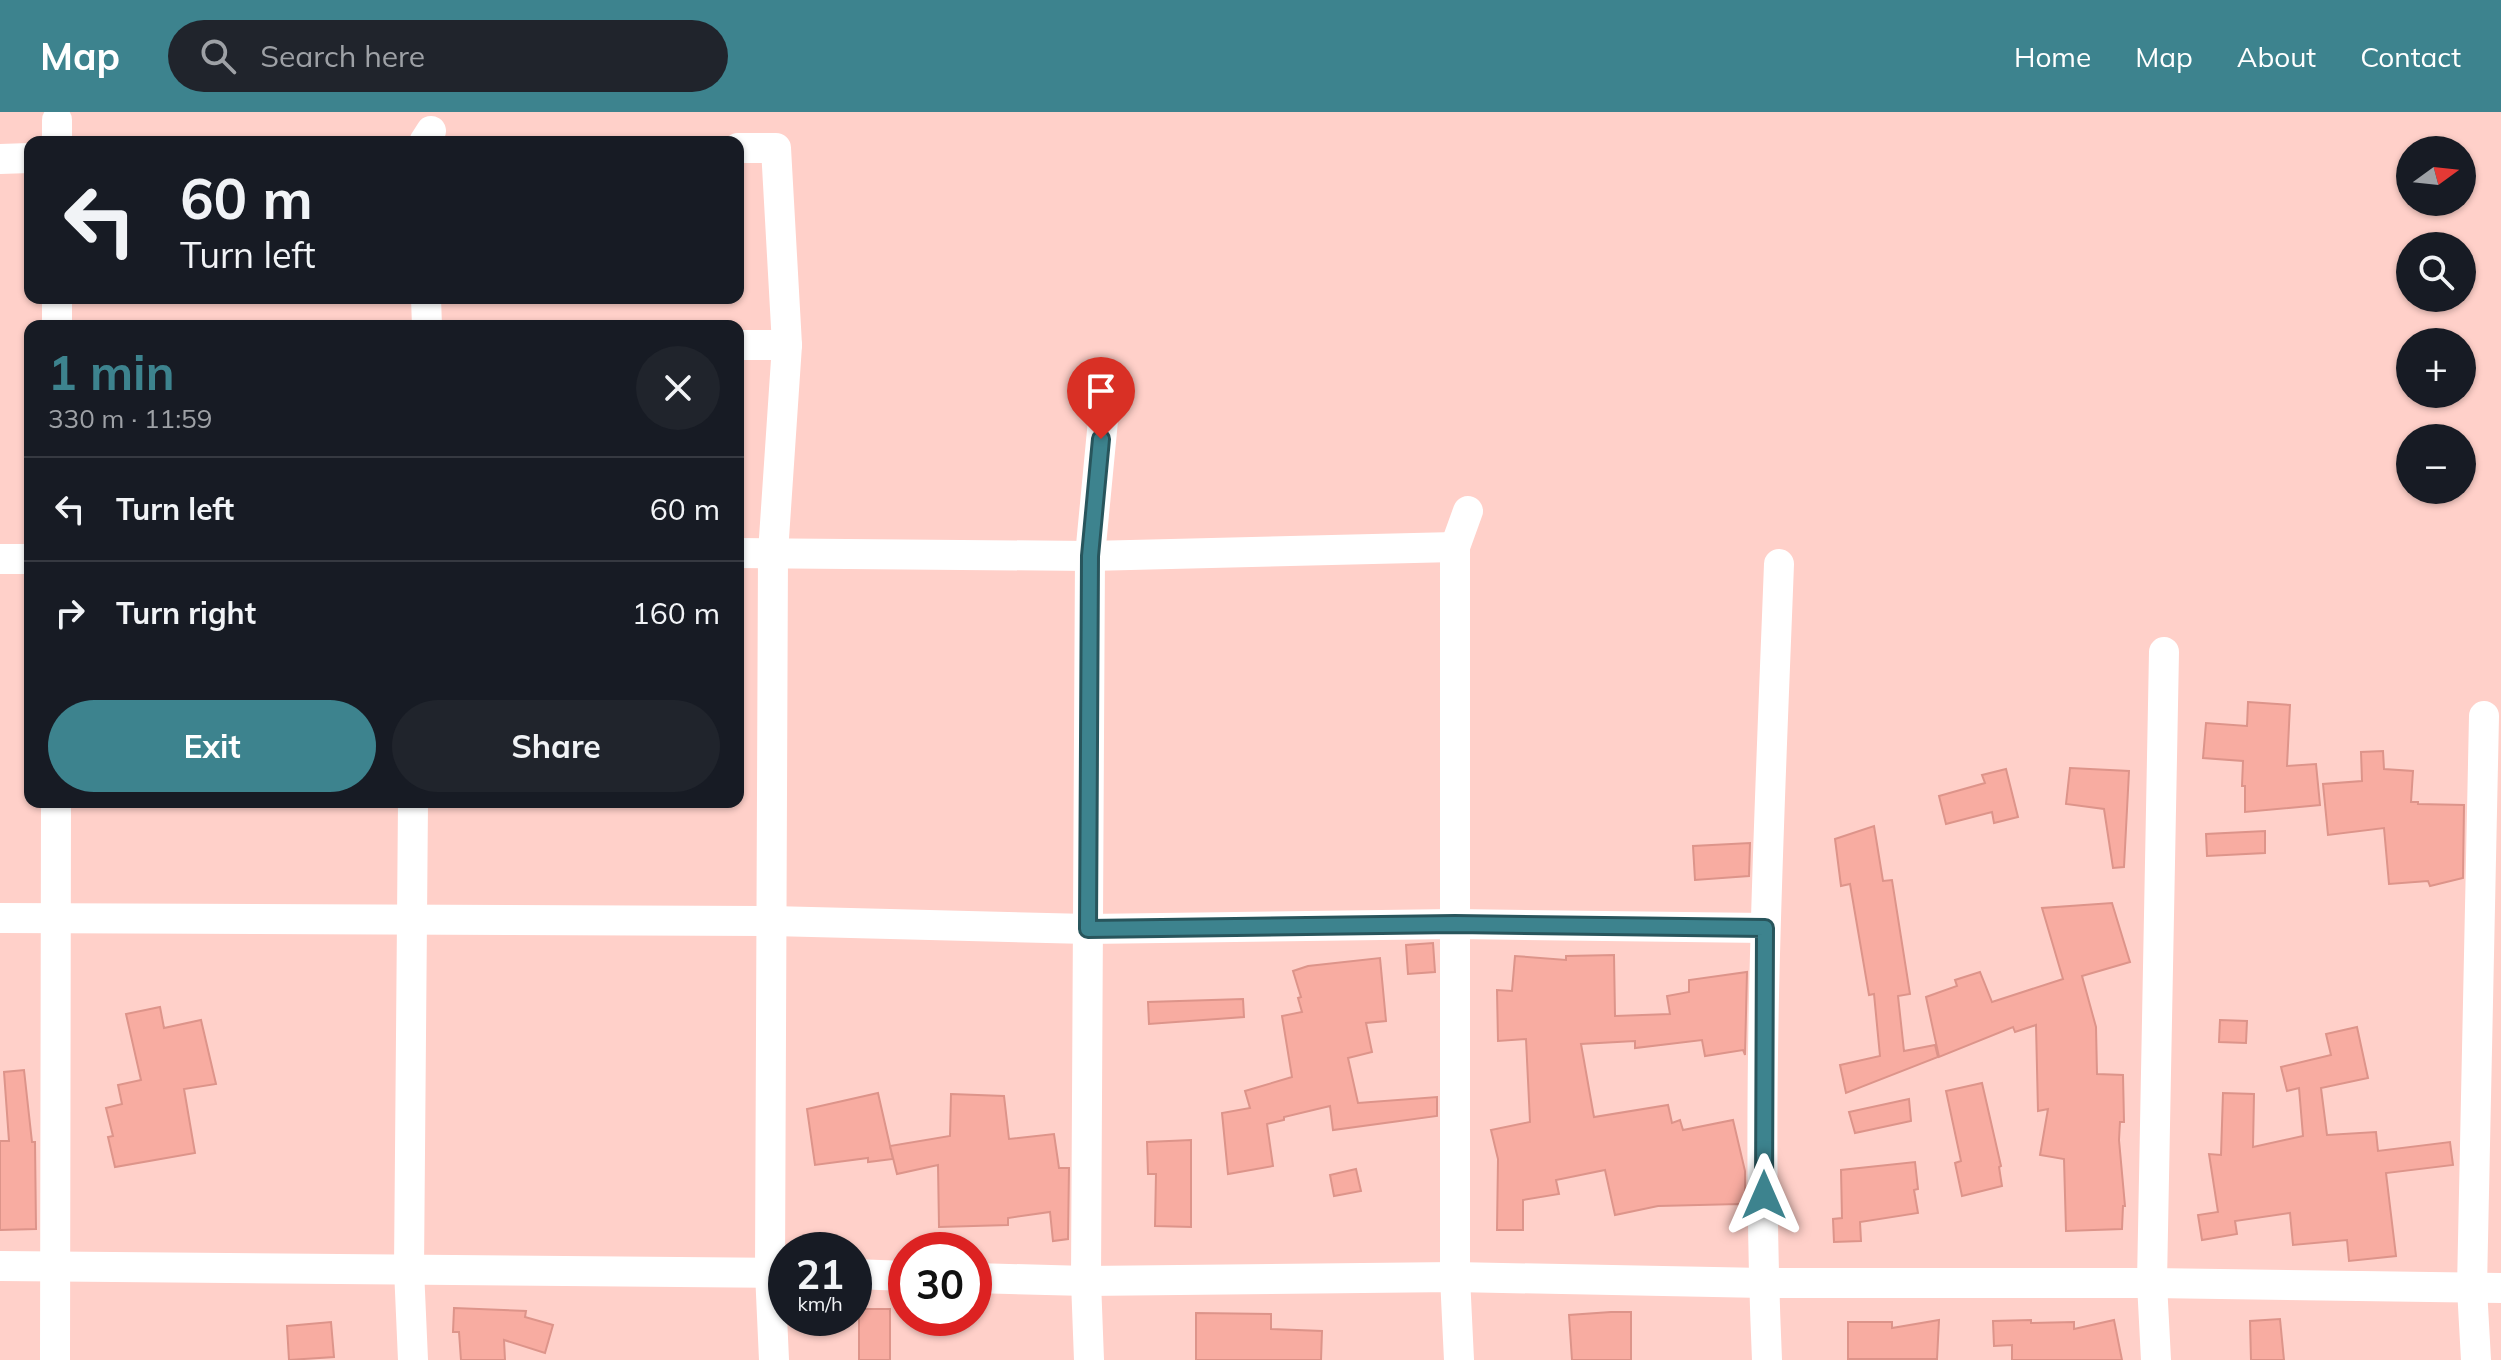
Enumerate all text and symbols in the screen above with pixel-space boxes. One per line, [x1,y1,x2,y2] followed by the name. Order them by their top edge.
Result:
[168,20,728,92] search box
[40,32,120,80] text: Map
[196,34,240,78] icon: search
[260,37,425,75] text: Search here
[2014,39,2091,74] text: Home
[2135,39,2193,74] text: Map
[2237,39,2316,74] text: About
[2360,39,2461,74] text: Contact
[2396,136,2476,216] north arrow
[2396,136,2476,504] map controls
[180,163,313,233] text: 60 m
[48,168,152,272] icon: left
[180,232,316,277] text: Turn left
[2396,232,2476,312] button: search
[2396,328,2476,408] button: +
[48,342,175,402] text: 1 min
[636,346,720,430] button: close
[1067,357,1135,439] pin
[1079,369,1123,413] icon: arrive
[48,402,212,435] text: 330 m · 11:59
[2396,424,2476,504] button: −
[48,487,92,531] icon: left
[116,490,234,528] text: Turn left
[650,490,720,528] text: 60 m
[48,591,92,635] icon: right
[116,594,256,632] text: Turn right
[632,594,720,632] text: 160 m
[48,700,376,792] button: Exit
[392,700,720,792] button: Share
[1722,1153,1806,1237] position arrow
[888,1232,992,1336] speed limit sign: 30
[796,1249,844,1299] text: 21
[797,1291,843,1316] text: km/h

